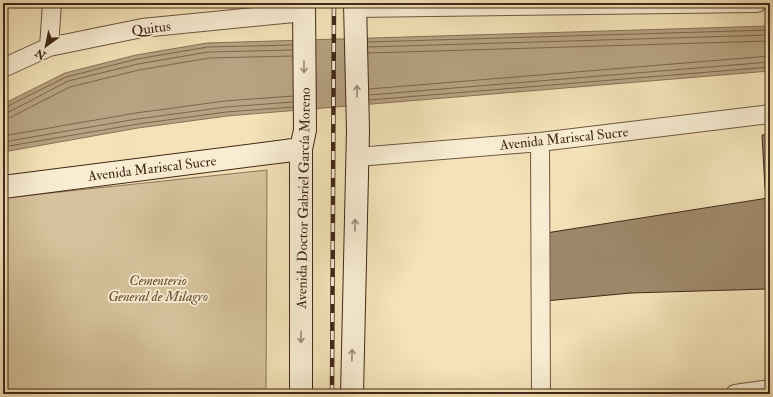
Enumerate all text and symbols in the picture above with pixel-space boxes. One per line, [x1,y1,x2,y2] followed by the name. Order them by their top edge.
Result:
[130,17,172,40] street label: Quitus
[26,26,66,66] north arrow
[32,45,49,63] text: N
[300,60,308,73] one-way arrow
[353,85,361,98] one-way arrow
[293,87,314,310] street label: Avenida Doctor Gabriel García Moreno
[498,123,629,154] street label: Avenida Mariscal Sucre
[86,152,217,185] street label: Avenida Mariscal Sucre
[351,219,359,232] one-way arrow
[108,272,208,305] park label: Cementerio General de Milagro
[297,330,305,343] one-way arrow
[349,349,356,362] one-way arrow

